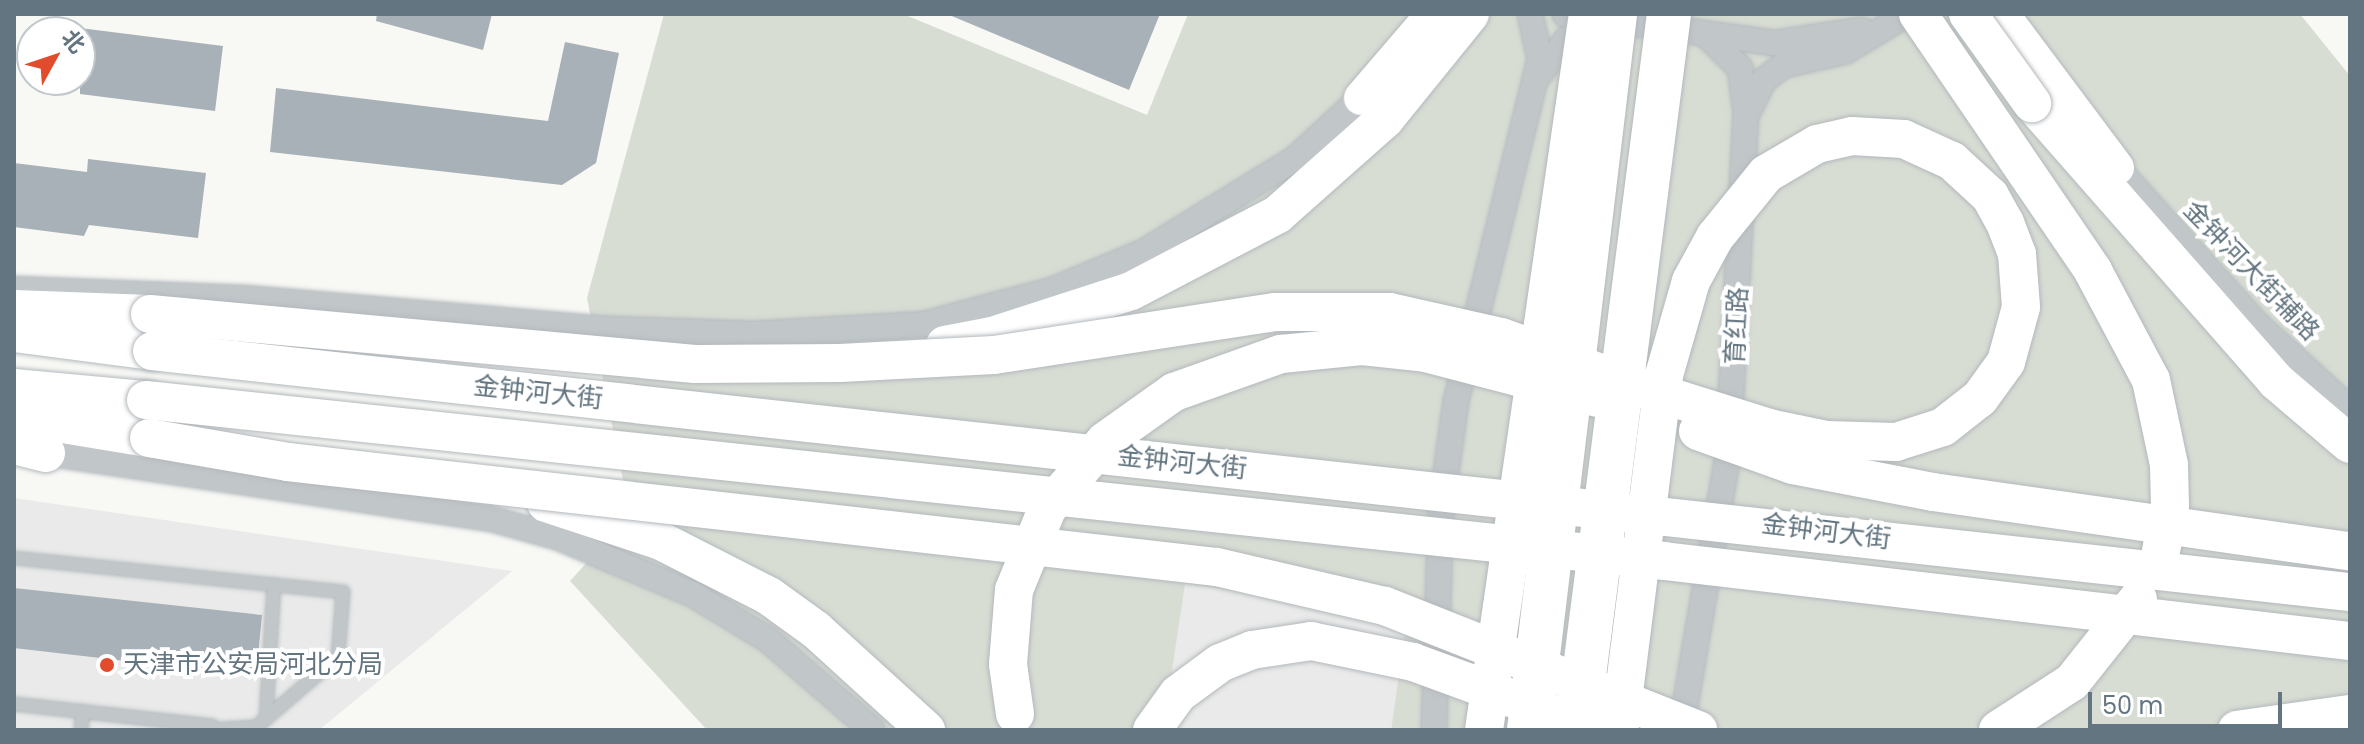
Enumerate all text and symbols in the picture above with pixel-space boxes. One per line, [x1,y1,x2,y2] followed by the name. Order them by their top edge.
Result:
[16,16,96,96] north arrow
[54,23,92,60] text: 北
[2177,195,2325,347] street label: 金钟河大街辅路
[1719,286,1755,366] street label: 育红路
[472,371,604,415] street label: 金钟河大街
[1116,441,1248,485] street label: 金钟河大街
[1760,509,1892,555] street label: 金钟河大街
[123,649,383,681] place label: 天津市公安局河北分局
[98,656,116,674] marker: 天津市公安局河北分局
[2092,676,2286,726] scale bar
[2102,689,2163,722] text: 50 m

